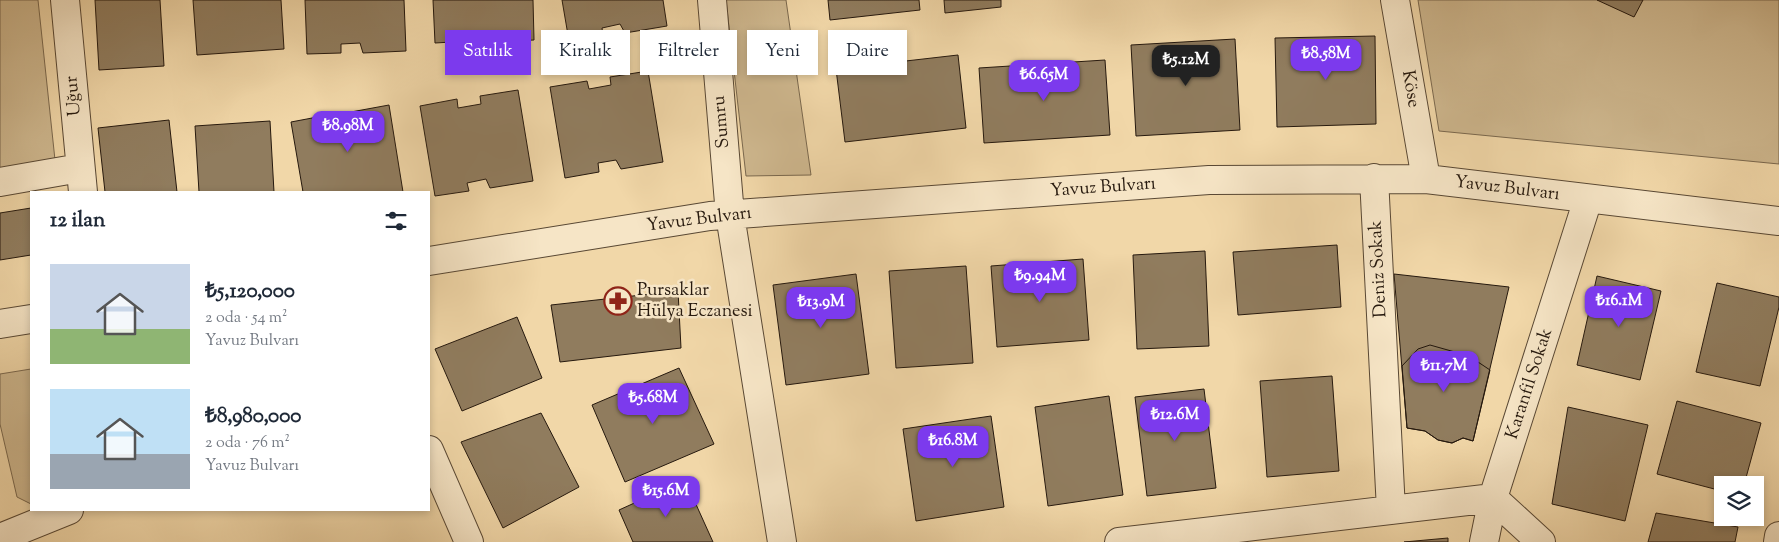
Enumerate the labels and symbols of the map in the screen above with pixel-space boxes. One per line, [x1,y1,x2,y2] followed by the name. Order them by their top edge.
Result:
[1285,38,1367,81] pin: ₺8.58M
[1145,44,1227,87] pin: ₺5.12M
[1003,59,1085,102] pin: ₺6.65M
[1394,68,1426,110] street label: Köse
[59,75,89,117] street label: Uğur
[707,95,737,149] street label: Sumru
[307,110,389,153] pin: ₺8.98M
[1453,170,1561,208] street label: Yavuz Bulvarı
[1049,171,1157,205] street label: Yavuz Bulvarı
[645,201,753,239] street label: Yavuz Bulvarı
[1363,219,1395,318] street label: Deniz Sokak
[999,260,1081,303] pin: ₺9.94M
[637,278,753,325] place label: Pursaklar Hülya Eczanesi
[603,286,633,316] pharmacy icon: Pursaklar Hülya Eczanesi
[780,286,862,329] pin: ₺13.9M
[1578,286,1660,328] pin: ₺16.1M
[1500,325,1560,443] street label: Karanfil Sokak
[1403,350,1485,393] pin: ₺11.7M
[612,382,694,425] pin: ₺5.68M
[1134,400,1216,442] pin: ₺12.6M
[912,426,994,468] pin: ₺16.8M
[625,476,707,518] pin: ₺15.6M

